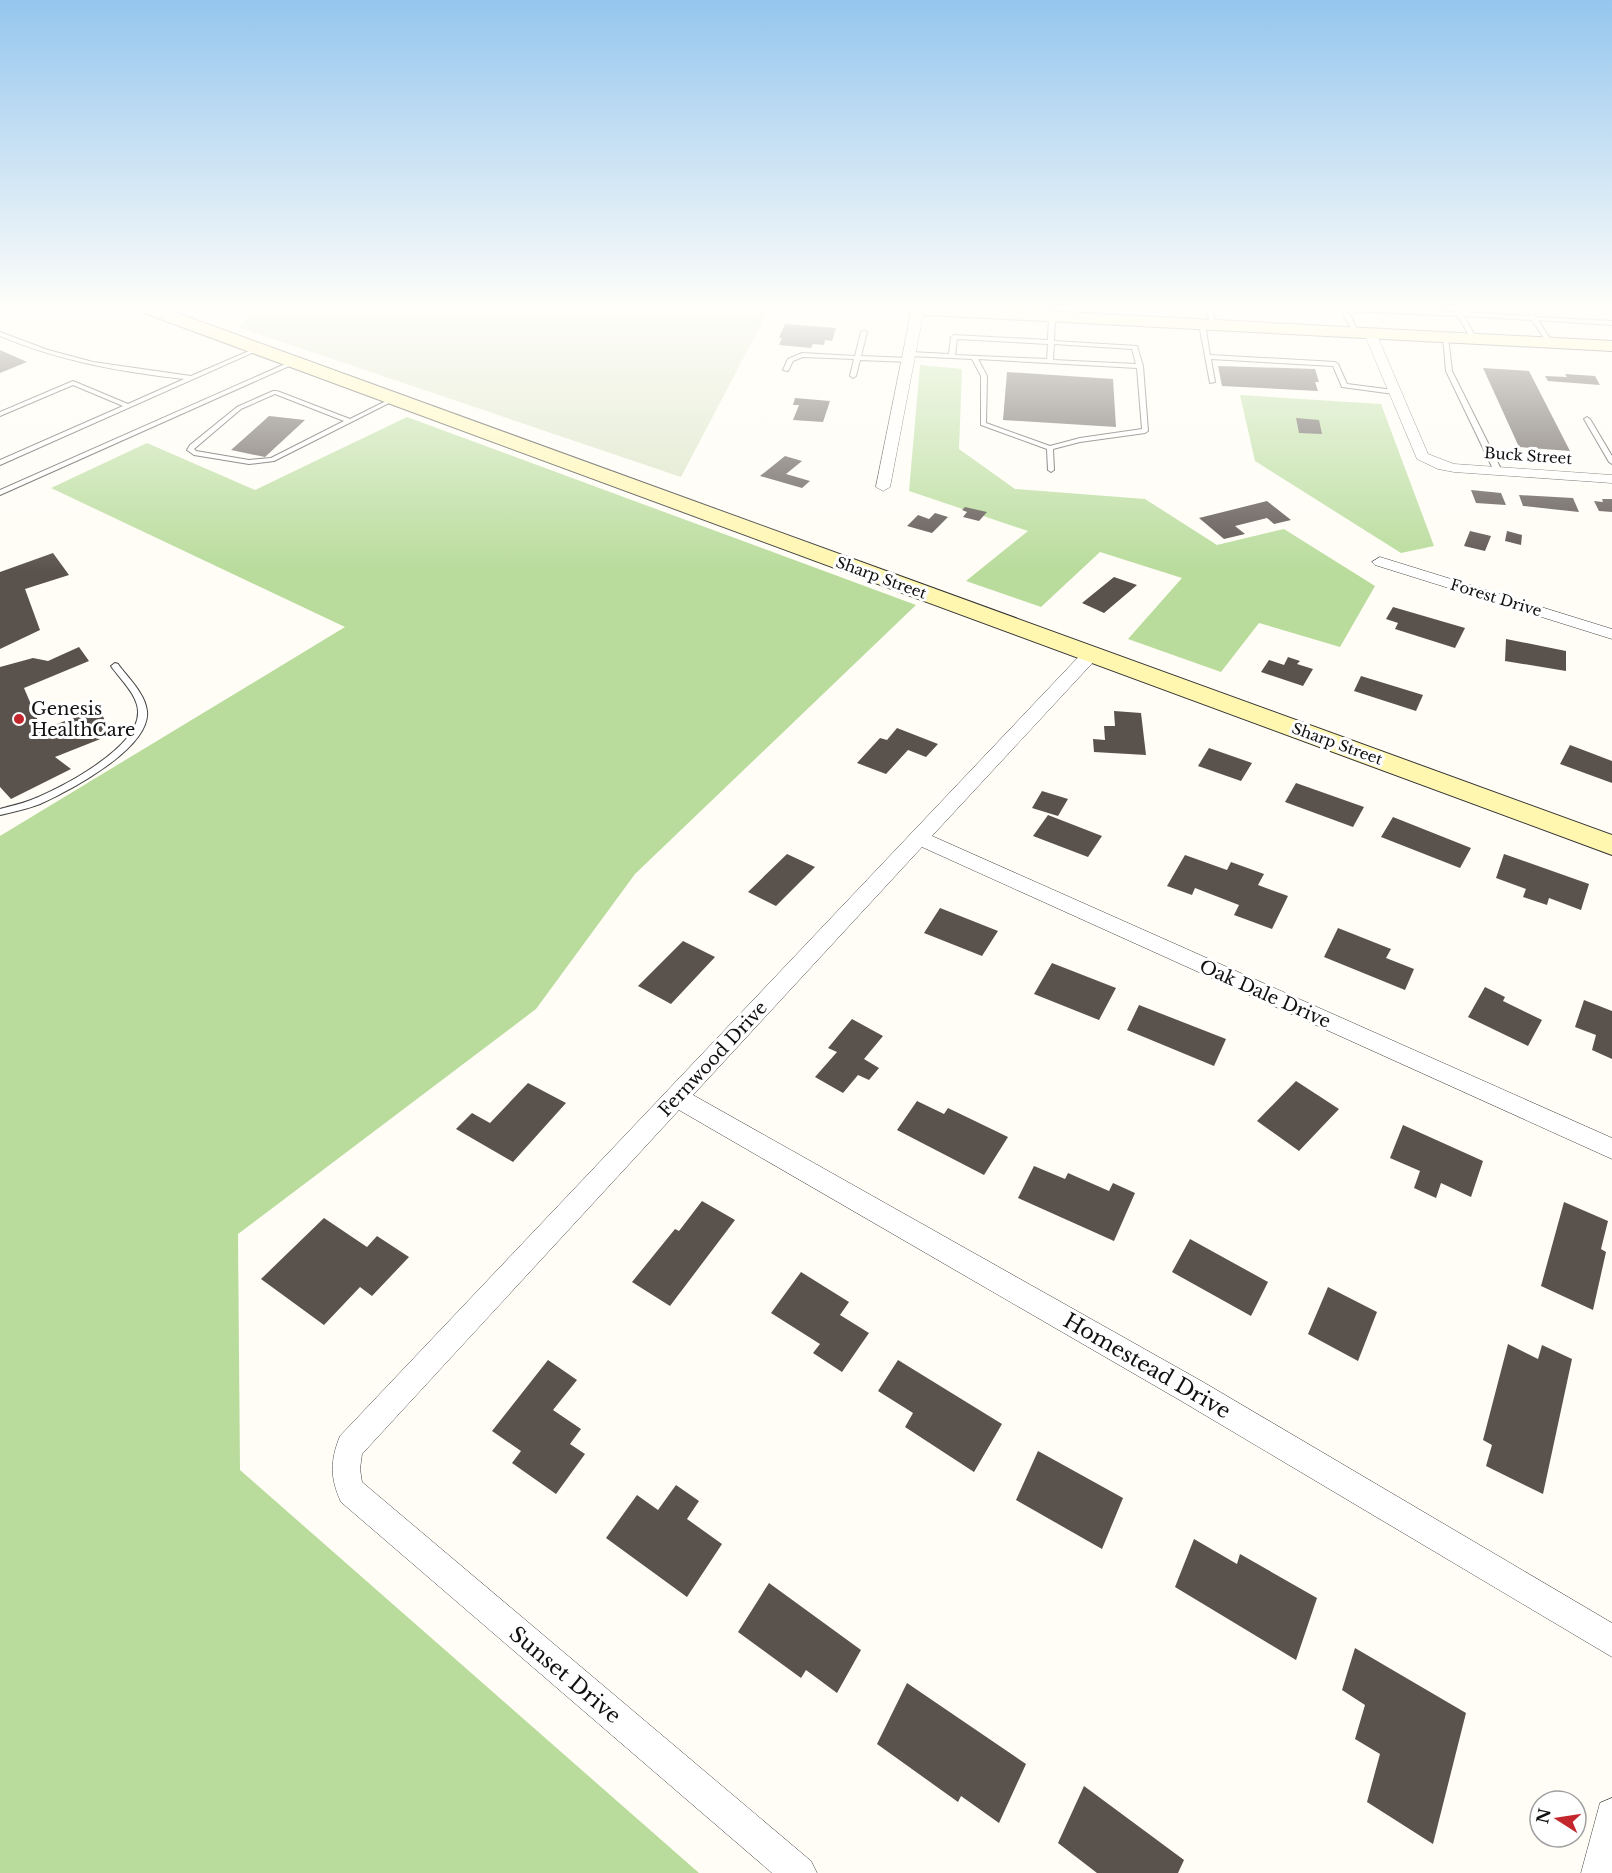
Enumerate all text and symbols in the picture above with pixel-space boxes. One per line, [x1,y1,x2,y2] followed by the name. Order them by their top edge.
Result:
[1483,443,1573,468] street label: Buck Street
[833,552,929,603] street label: Sharp Street
[1448,575,1544,620] street label: Forest Drive
[31,698,135,741] place label: Genesis HealthCare
[12,712,26,726] marker: Genesis HealthCare
[1289,718,1385,769] street label: Sharp Street
[1196,955,1334,1033] street label: Oak Dale Drive
[654,997,772,1121] street label: Fernwood Drive
[1059,1308,1235,1424] street label: Homestead Drive
[504,1621,626,1729] street label: Sunset Drive
[1528,1789,1588,1849] north arrow
[1532,1806,1555,1825] text: N

